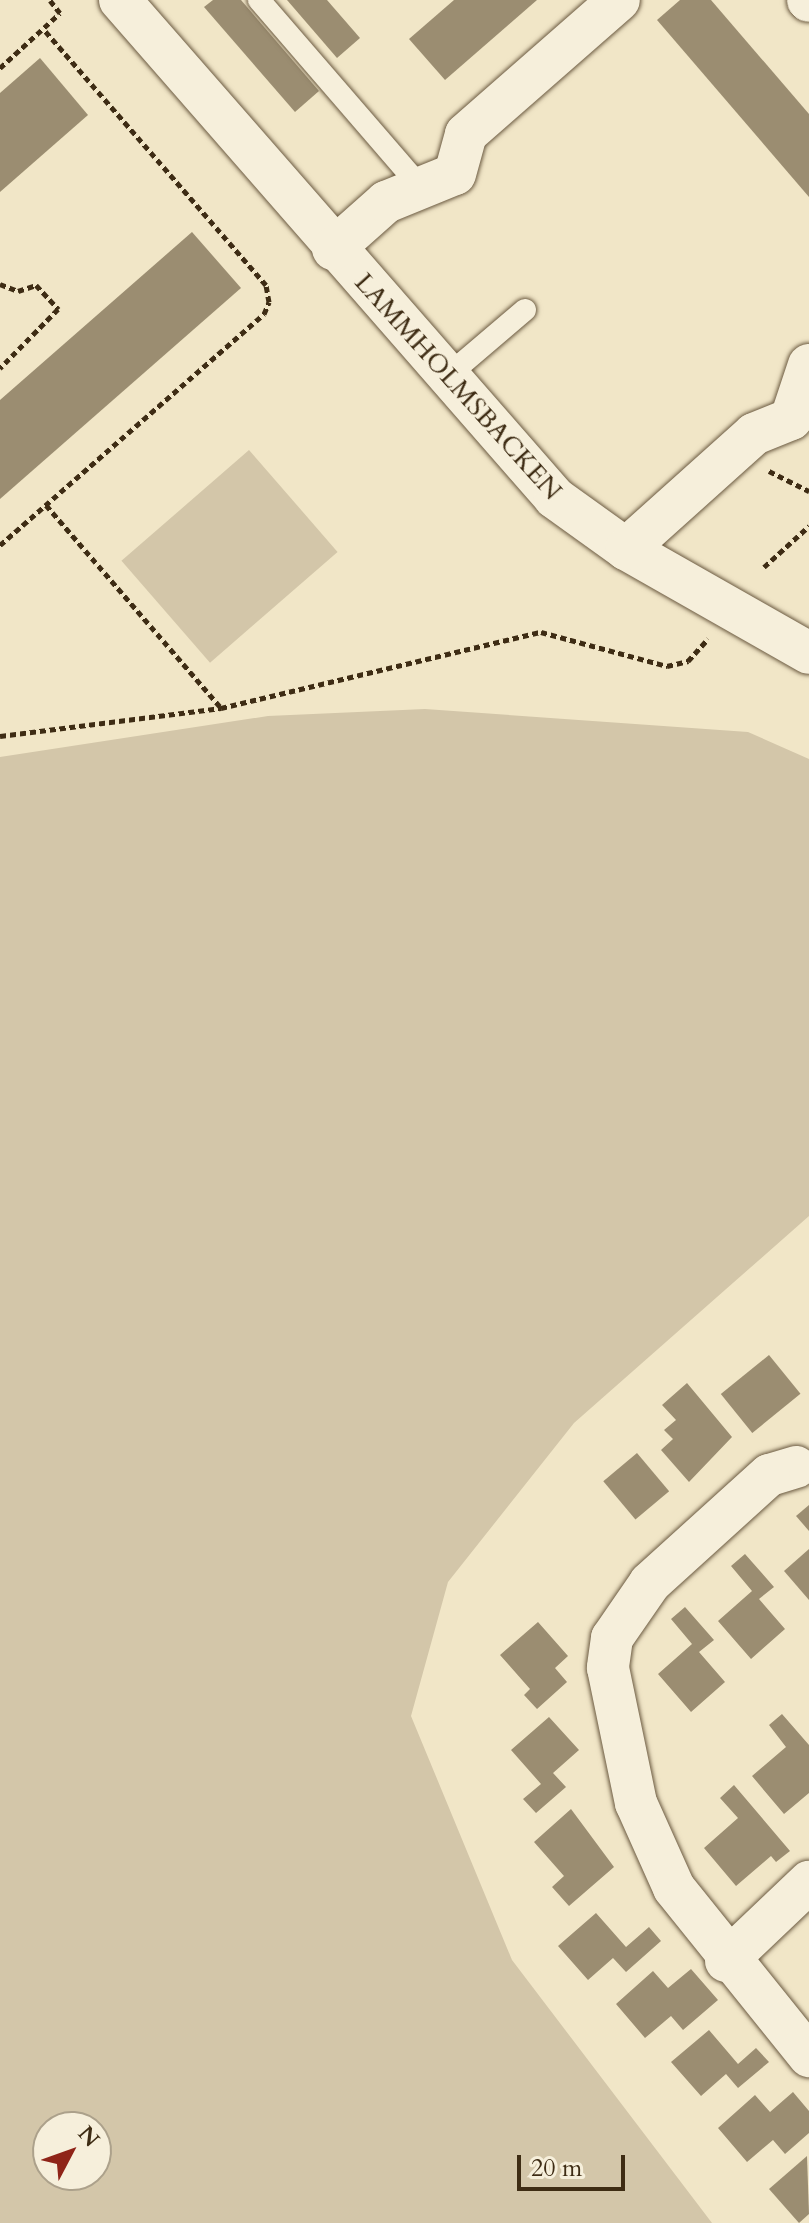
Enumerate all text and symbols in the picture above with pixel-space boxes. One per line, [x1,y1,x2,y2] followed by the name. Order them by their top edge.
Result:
[348,267,568,507] street label: LAMMHOLMSBACKEN
[32,2111,112,2191] north arrow
[71,2120,106,2154] text: N
[521,2139,629,2189] scale bar
[531,2152,582,2185] text: 20 m

